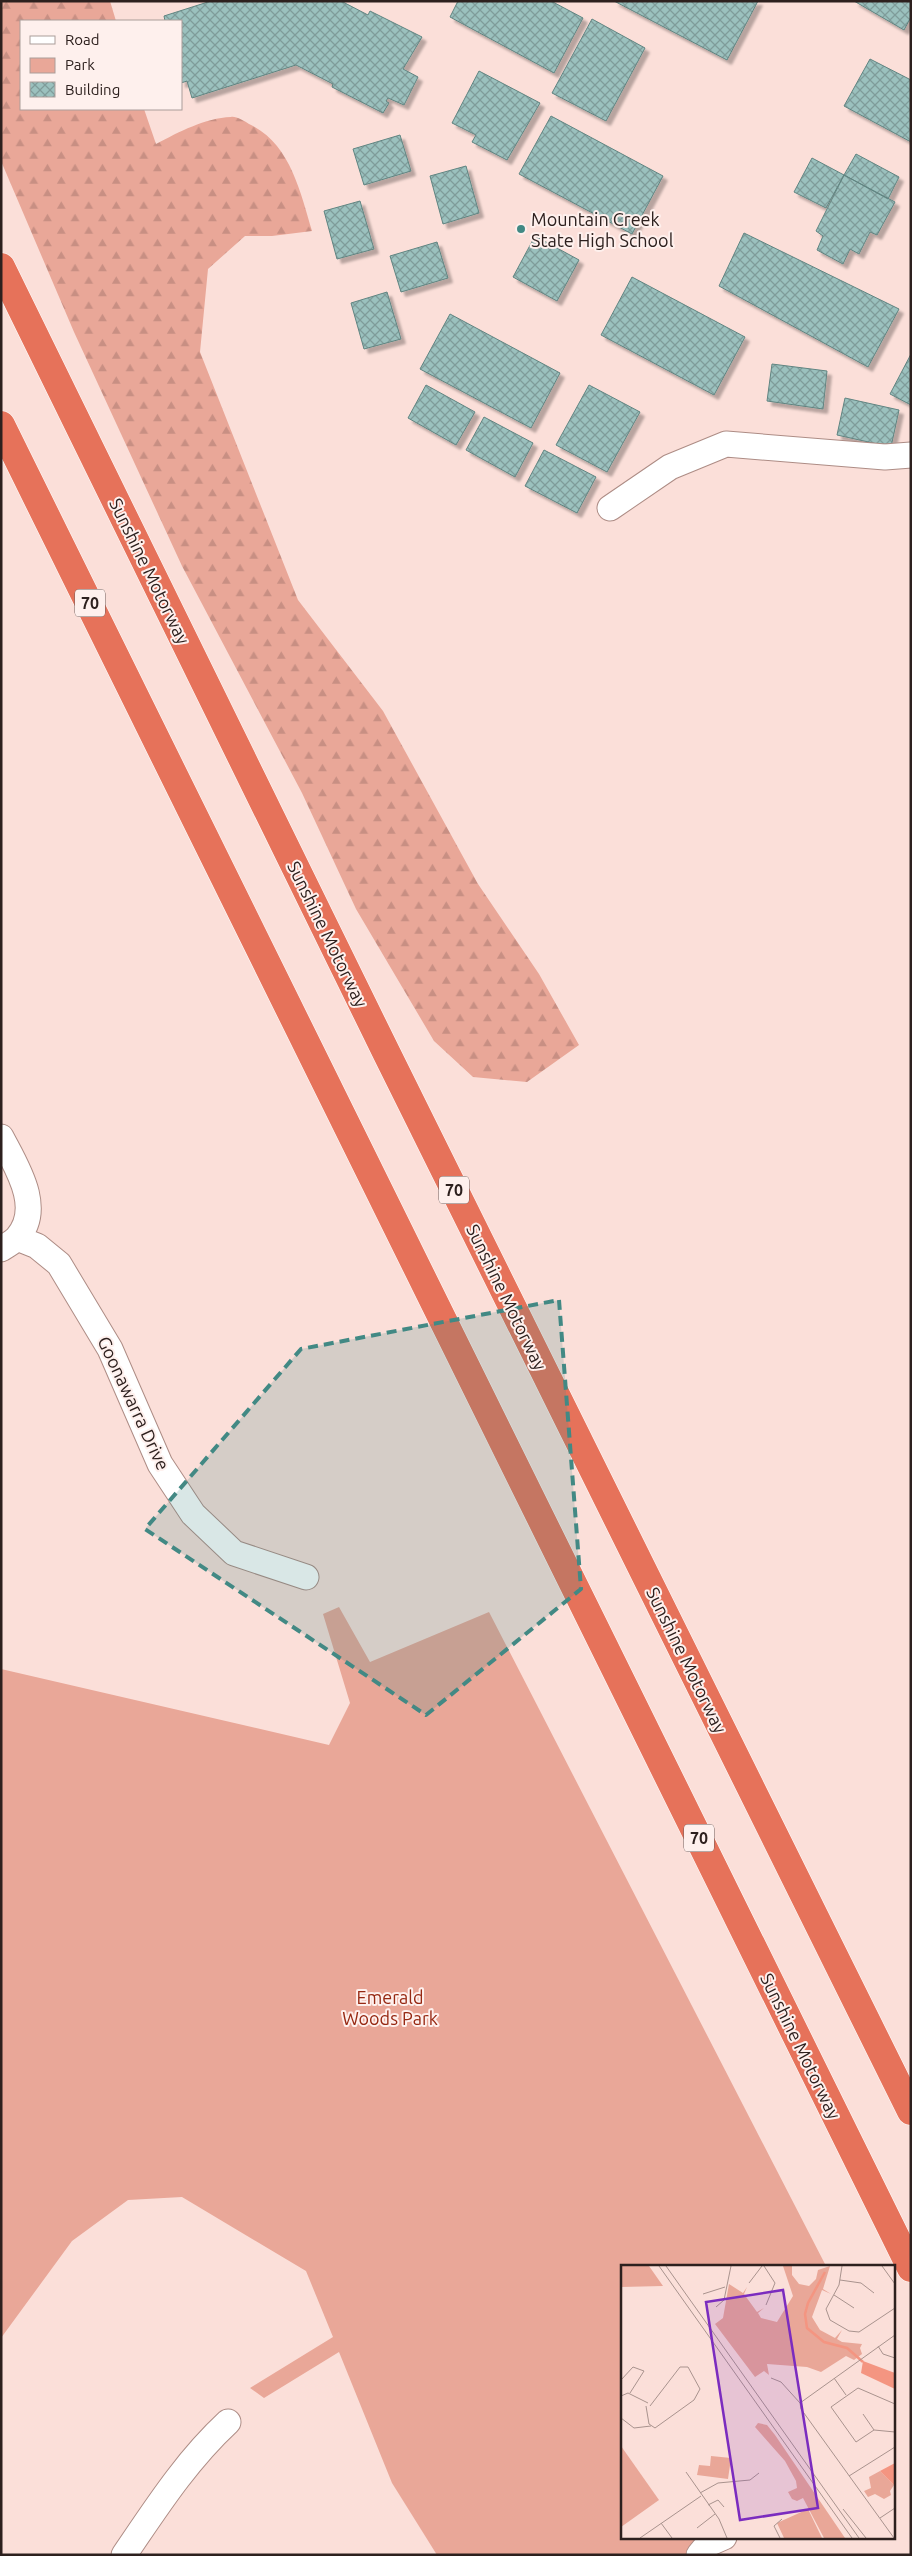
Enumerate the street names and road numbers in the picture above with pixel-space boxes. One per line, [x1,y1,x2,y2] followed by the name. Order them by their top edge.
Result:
[106,495,194,647] street label: Sunshine Motorway
[75,590,105,616] road number: 70
[284,858,372,1010] street label: Sunshine Motorway
[439,1176,469,1204] road number: 70
[463,1221,551,1373] street label: Sunshine Motorway
[94,1333,174,1473] street label: Goonawarra Drive
[643,1584,731,1736] street label: Sunshine Motorway
[684,1825,714,1852] road number: 70
[757,1970,845,2122] street label: Sunshine Motorway

